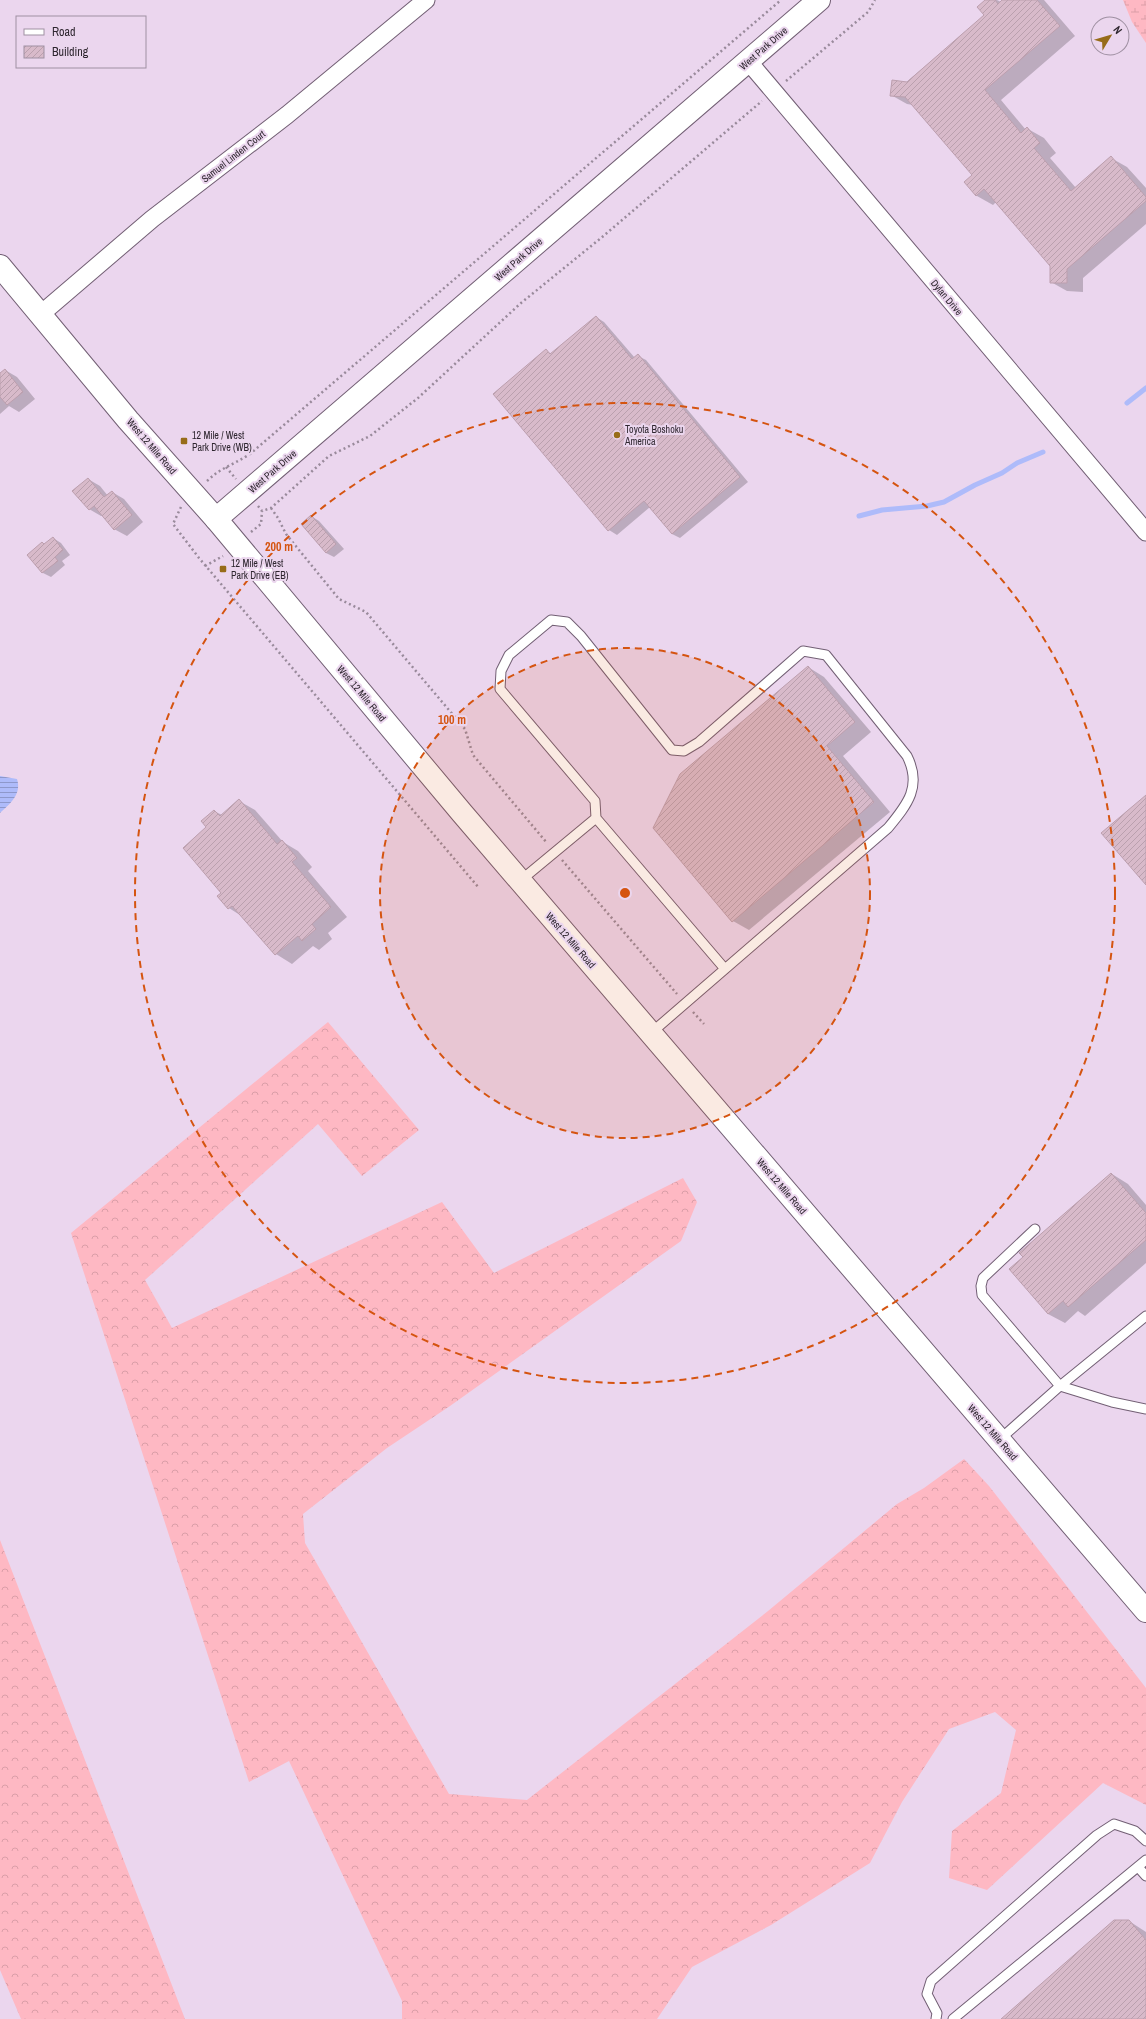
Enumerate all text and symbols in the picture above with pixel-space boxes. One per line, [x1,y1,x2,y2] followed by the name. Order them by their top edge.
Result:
[16,16,146,68] legend
[1090,16,1130,56] north arrow
[1110,23,1125,37] text: N
[52,24,76,40] text: Road
[737,24,790,73] street label: West Park Drive
[52,44,89,60] text: Building
[199,127,268,185] street label: Samuel Linden Court
[492,235,545,284] street label: West Park Drive
[928,277,966,318] street label: Dylan Drive
[124,416,179,477] street label: West 12 Mile Road
[624,423,683,448] place label: Toyota Boshoku America
[192,429,252,454] place label: 12 Mile / West Park Drive (WB)
[612,430,622,440] marker: Toyota Boshoku America
[179,436,189,446] marker: 12 Mile / West Park Drive (WB)
[246,447,299,496] street label: West Park Drive
[265,539,293,555] text: 200 m
[231,557,289,582] place label: 12 Mile / West Park Drive (EB)
[218,564,228,574] marker: 12 Mile / West Park Drive (EB)
[334,662,389,724] street label: West 12 Mile Road
[438,712,466,728] text: 100 m
[618,886,632,900] centre of rings
[543,910,598,971] street label: West 12 Mile Road
[754,1156,809,1217] street label: West 12 Mile Road
[965,1402,1020,1463] street label: West 12 Mile Road

